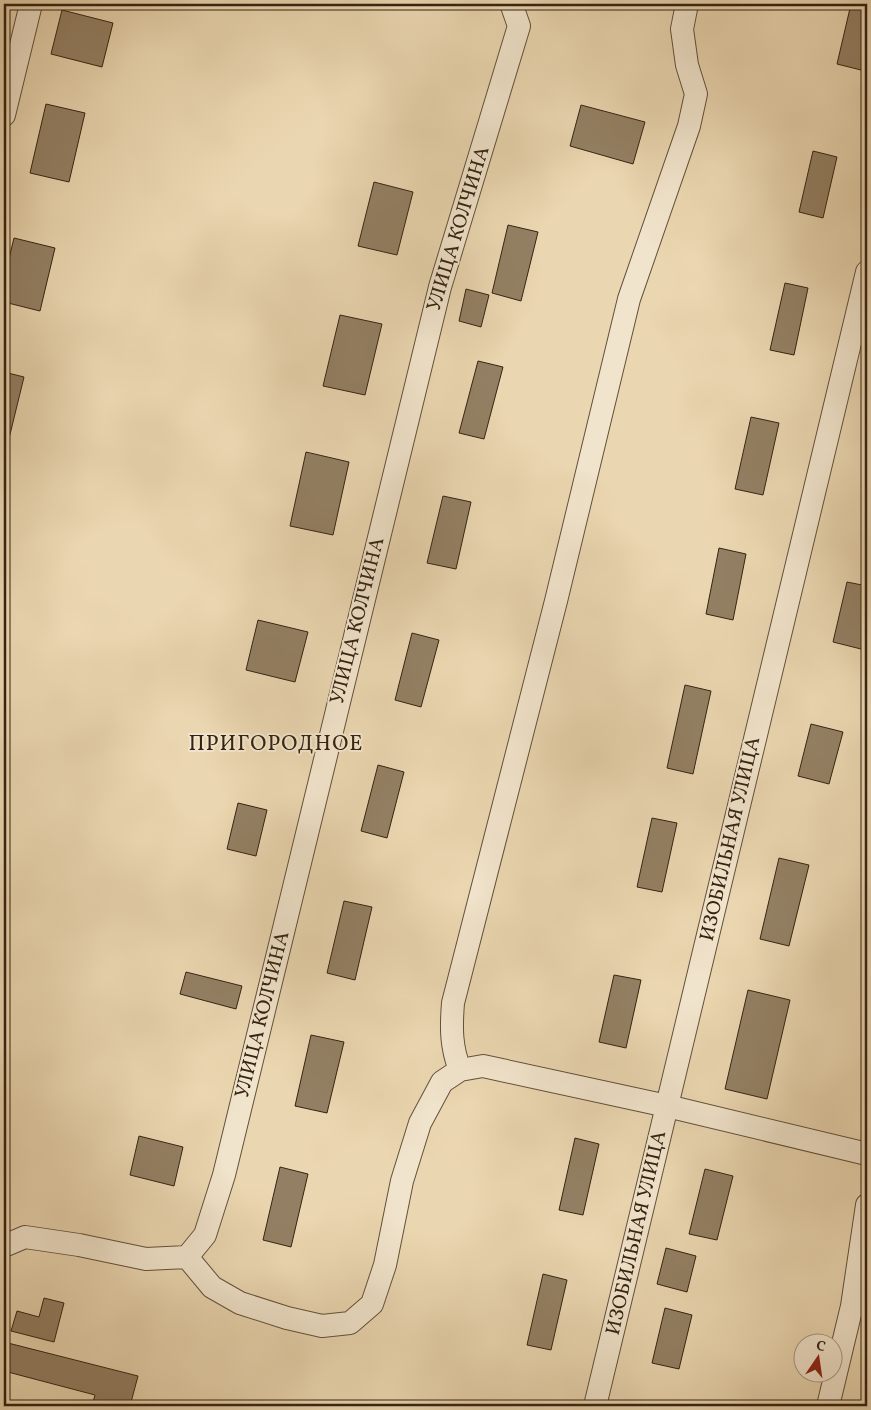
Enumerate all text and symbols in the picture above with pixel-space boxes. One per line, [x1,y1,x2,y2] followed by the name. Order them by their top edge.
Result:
[421,143,497,315] street label: УЛИЦА КОЛЧИНА
[324,535,392,707] street label: УЛИЦА КОЛЧИНА
[188,729,364,760] district label: ПРИГОРОДНОЕ
[694,734,768,944] street label: ИЗОБИЛЬНАЯ УЛИЦА
[229,929,297,1101] street label: УЛИЦА КОЛЧИНА
[600,1128,674,1338] street label: ИЗОБИЛЬНАЯ УЛИЦА
[794,1332,844,1382] north arrow
[814,1337,827,1357] text: С

